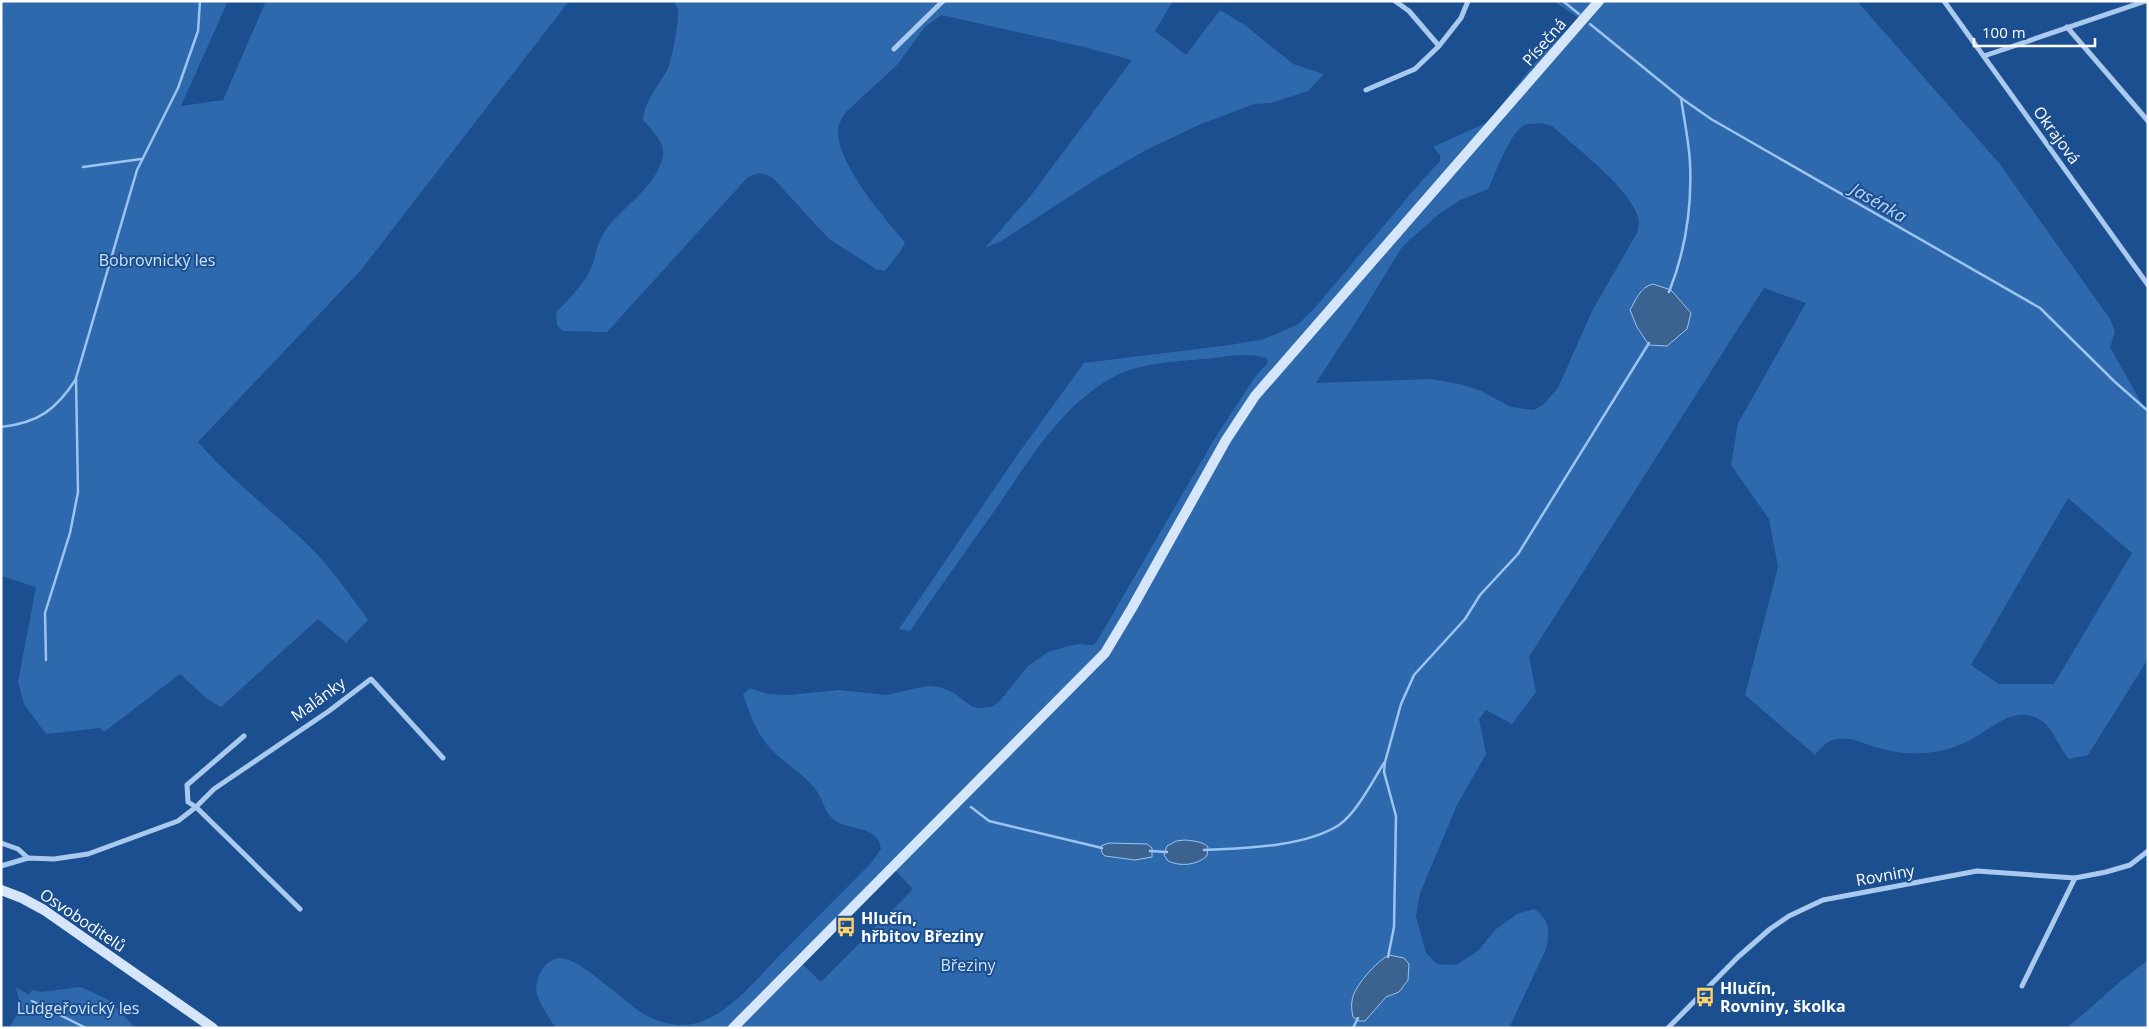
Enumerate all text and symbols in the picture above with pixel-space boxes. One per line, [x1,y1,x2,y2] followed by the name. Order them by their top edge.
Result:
[1517,13,1571,71] street label: Písečná
[1974,15,2095,47] scale bar
[1982,22,2026,42] text: 100 m
[2028,102,2086,168] street label: Okrajová
[1844,175,1911,228] water label: Jasénka
[99,249,215,271] park label: Bobrovnický les
[286,671,351,726] street label: Malánky
[1854,859,1917,891] street label: Rovniny
[36,883,130,957] street label: Osvoboditelů
[861,907,985,947] place label: Hlučín, hřbitov Březiny
[835,916,857,938] bus stop icon: Hlučín, hřbitov Březiny
[940,954,997,976] park label: Březiny
[1720,977,1846,1017] place label: Hlučín, Rovniny, školka
[1694,986,1716,1008] bus stop icon: Hlučín, Rovniny, školka
[17,997,139,1019] park label: Ludgeřovický les

